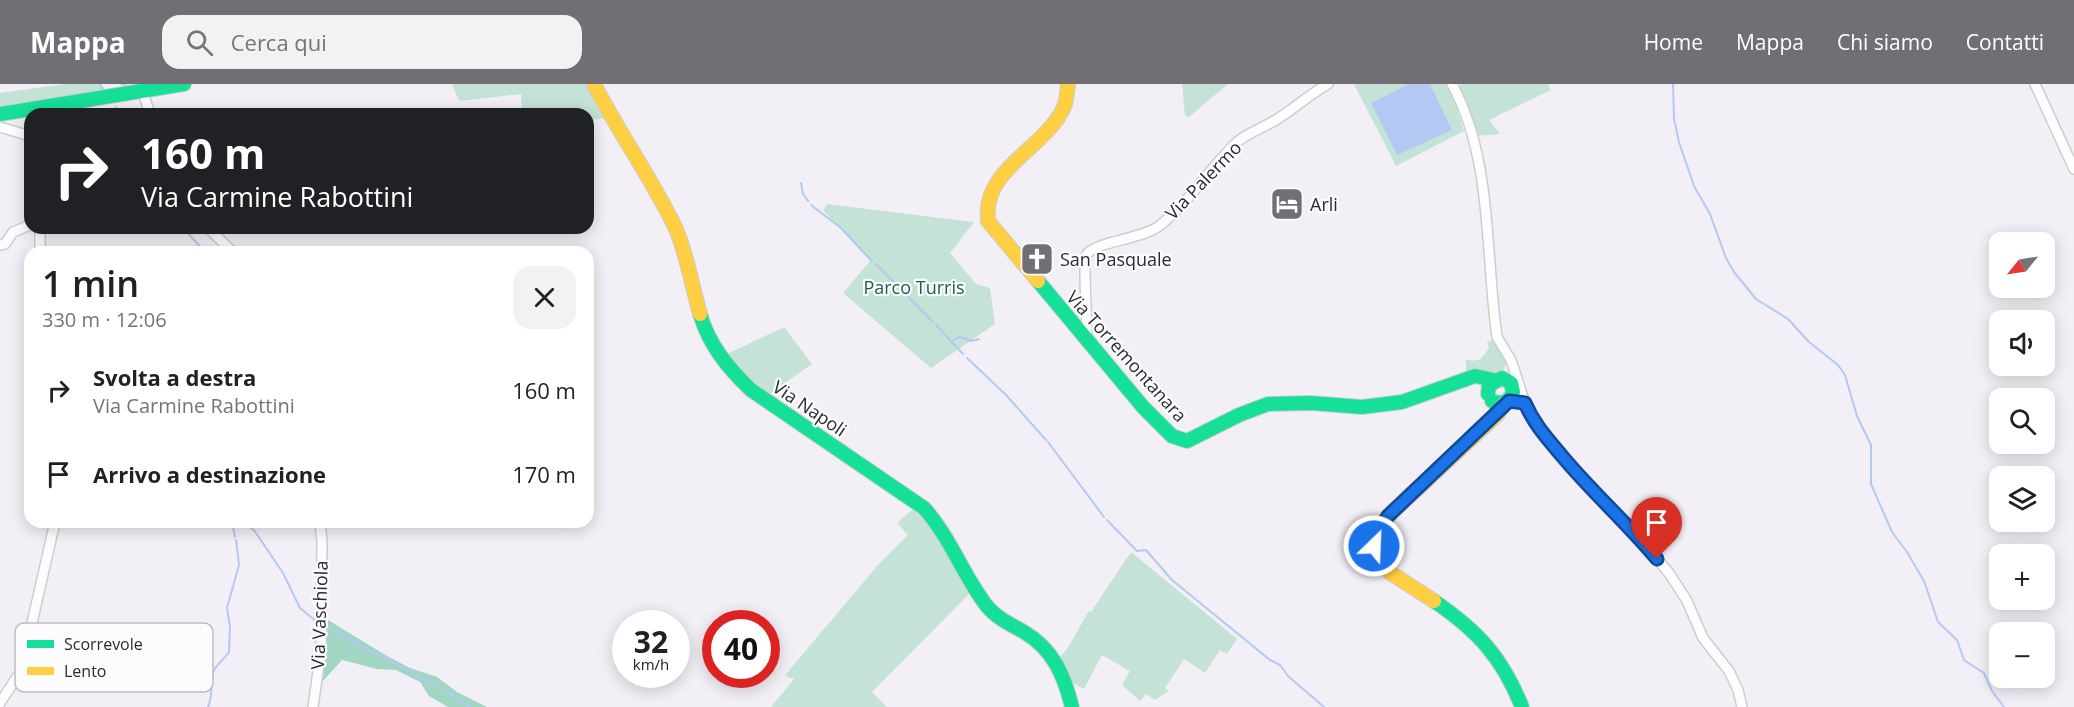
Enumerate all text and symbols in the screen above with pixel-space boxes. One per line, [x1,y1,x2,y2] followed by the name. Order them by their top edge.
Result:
[162,15,582,69] search box
[30,23,126,61] text: Mappa
[183,26,216,59] icon: search
[231,27,327,57] text: Cerca qui
[1644,28,1703,56] text: Home
[1736,28,1804,56] text: Mappa
[1837,28,1933,56] text: Chi siamo
[1966,28,2044,56] text: Contatti
[141,124,265,181] text: 160 m
[42,132,120,210] icon: right
[1160,136,1246,224] street label: Via Palermo
[141,178,413,215] text: Via Carmine Rabottini
[1269,186,1305,222] hotel icon: Arli
[1310,192,1338,216] place label: Arli
[1989,232,2055,298] north arrow
[1989,232,2055,688] map controls
[1019,241,1055,277] church icon: San Pasquale
[1060,247,1172,271] place label: San Pasquale
[42,259,139,308] text: 1 min
[513,266,576,329] button: close
[863,275,965,299] park label: Parco Turris
[1062,285,1192,427] street label: Via Torremontanara
[42,306,167,333] text: 330 m · 12:06
[1989,310,2055,376] button: sound
[93,362,256,392] text: Svolta a destra
[42,374,75,407] icon: right
[768,374,852,442] street label: Via Napoli
[512,375,576,405] text: 160 m
[1989,388,2055,454] button: search
[93,392,295,419] text: Via Carmine Rabottini
[42,458,75,491] icon: arrive
[93,459,326,489] text: Arrivo a destinazione
[512,459,576,489] text: 170 m
[1989,466,2055,532] button: layers
[1631,497,1682,559] pin
[1640,506,1673,539] icon: arrive
[1342,514,1406,578] position arrow
[1989,544,2055,610] button: +
[305,560,333,670] street label: Via Vaschiola
[702,610,780,688] speed limit sign: 40
[634,621,668,662] text: 32
[1989,622,2055,688] button: −
[15,623,213,692] legend
[64,633,143,655] text: Scorrevole
[633,654,669,674] text: km/h
[64,660,106,682] text: Lento

